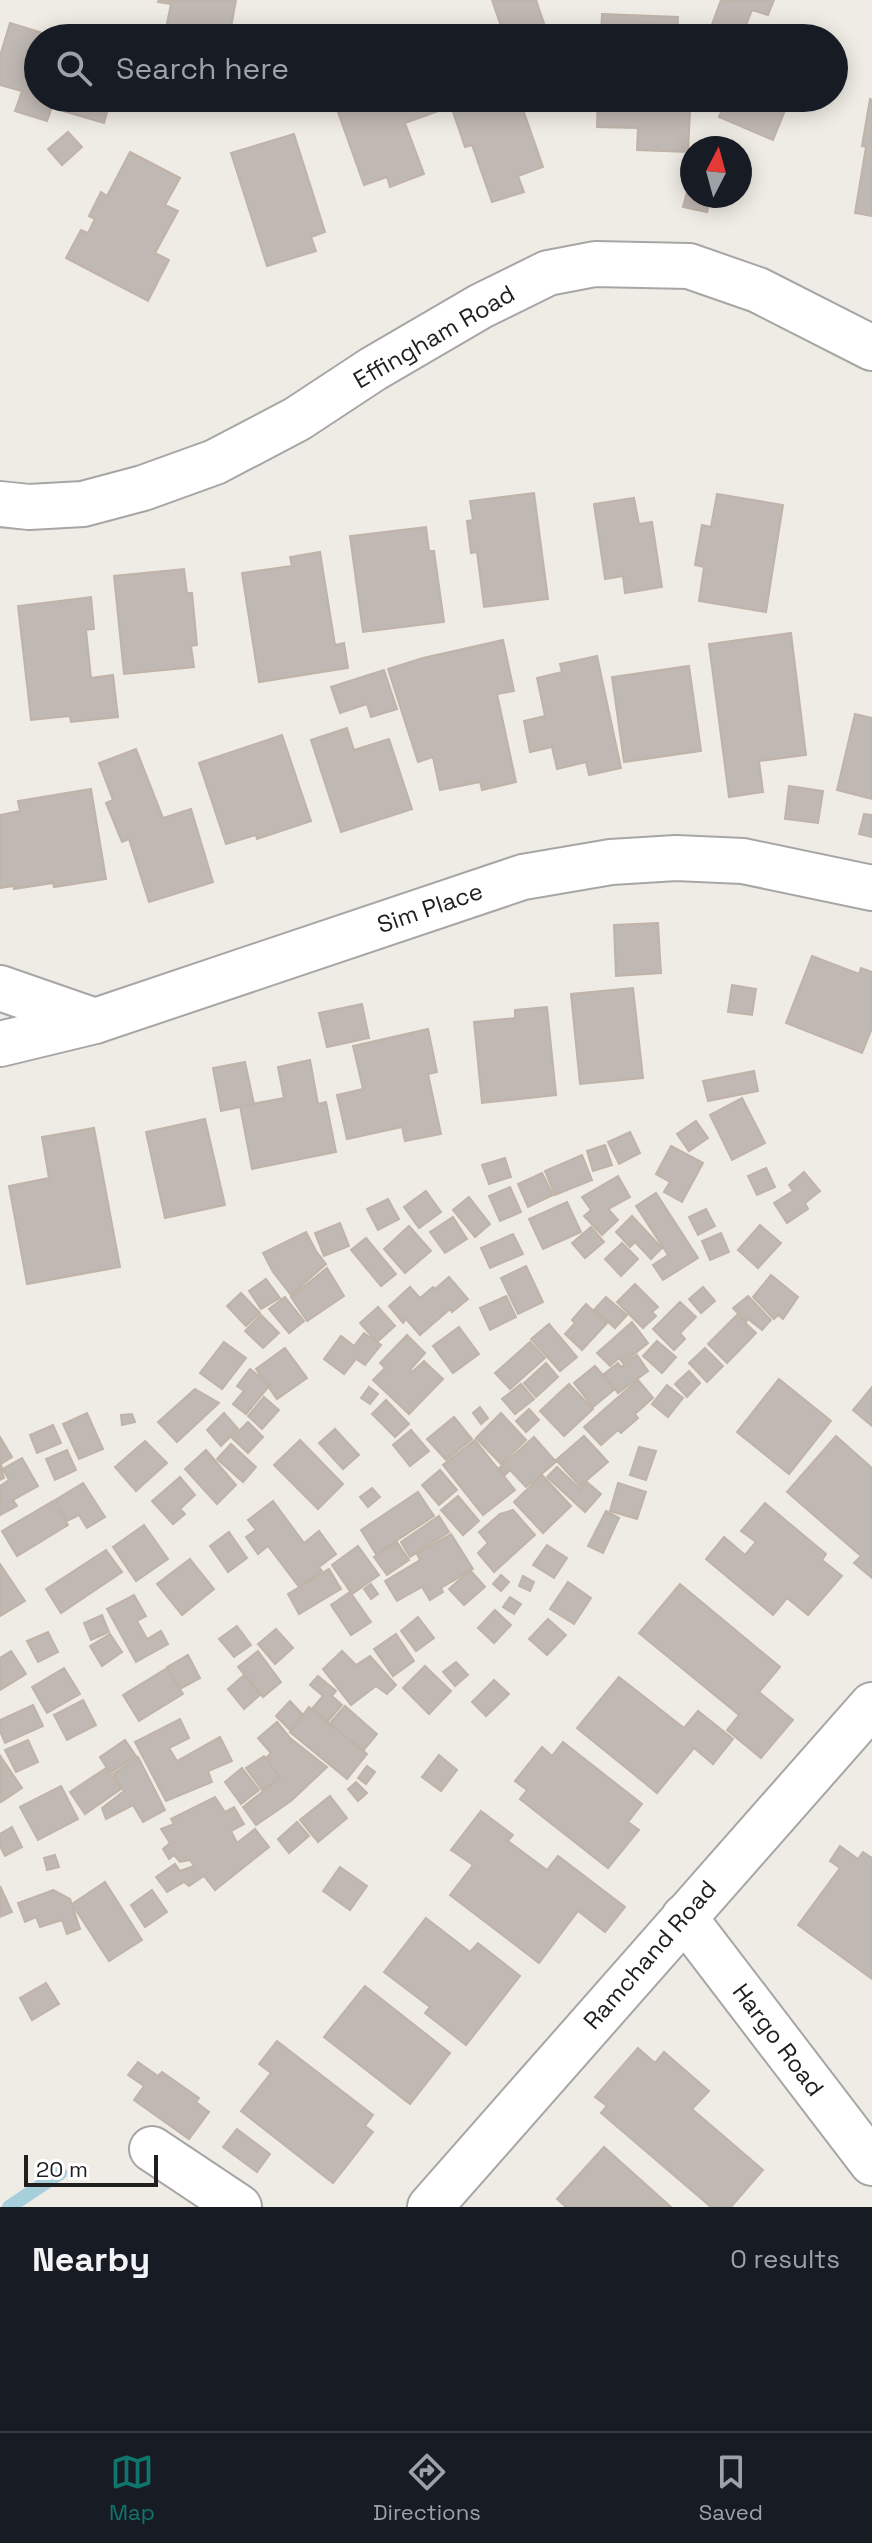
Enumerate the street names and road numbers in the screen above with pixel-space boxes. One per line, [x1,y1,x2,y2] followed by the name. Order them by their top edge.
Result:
[347,278,520,395] street label: Effingham Road
[373,875,487,940] street label: Sim Place
[576,1874,723,2036] street label: Ramchand Road
[726,1977,831,2102] street label: Hargo Road

